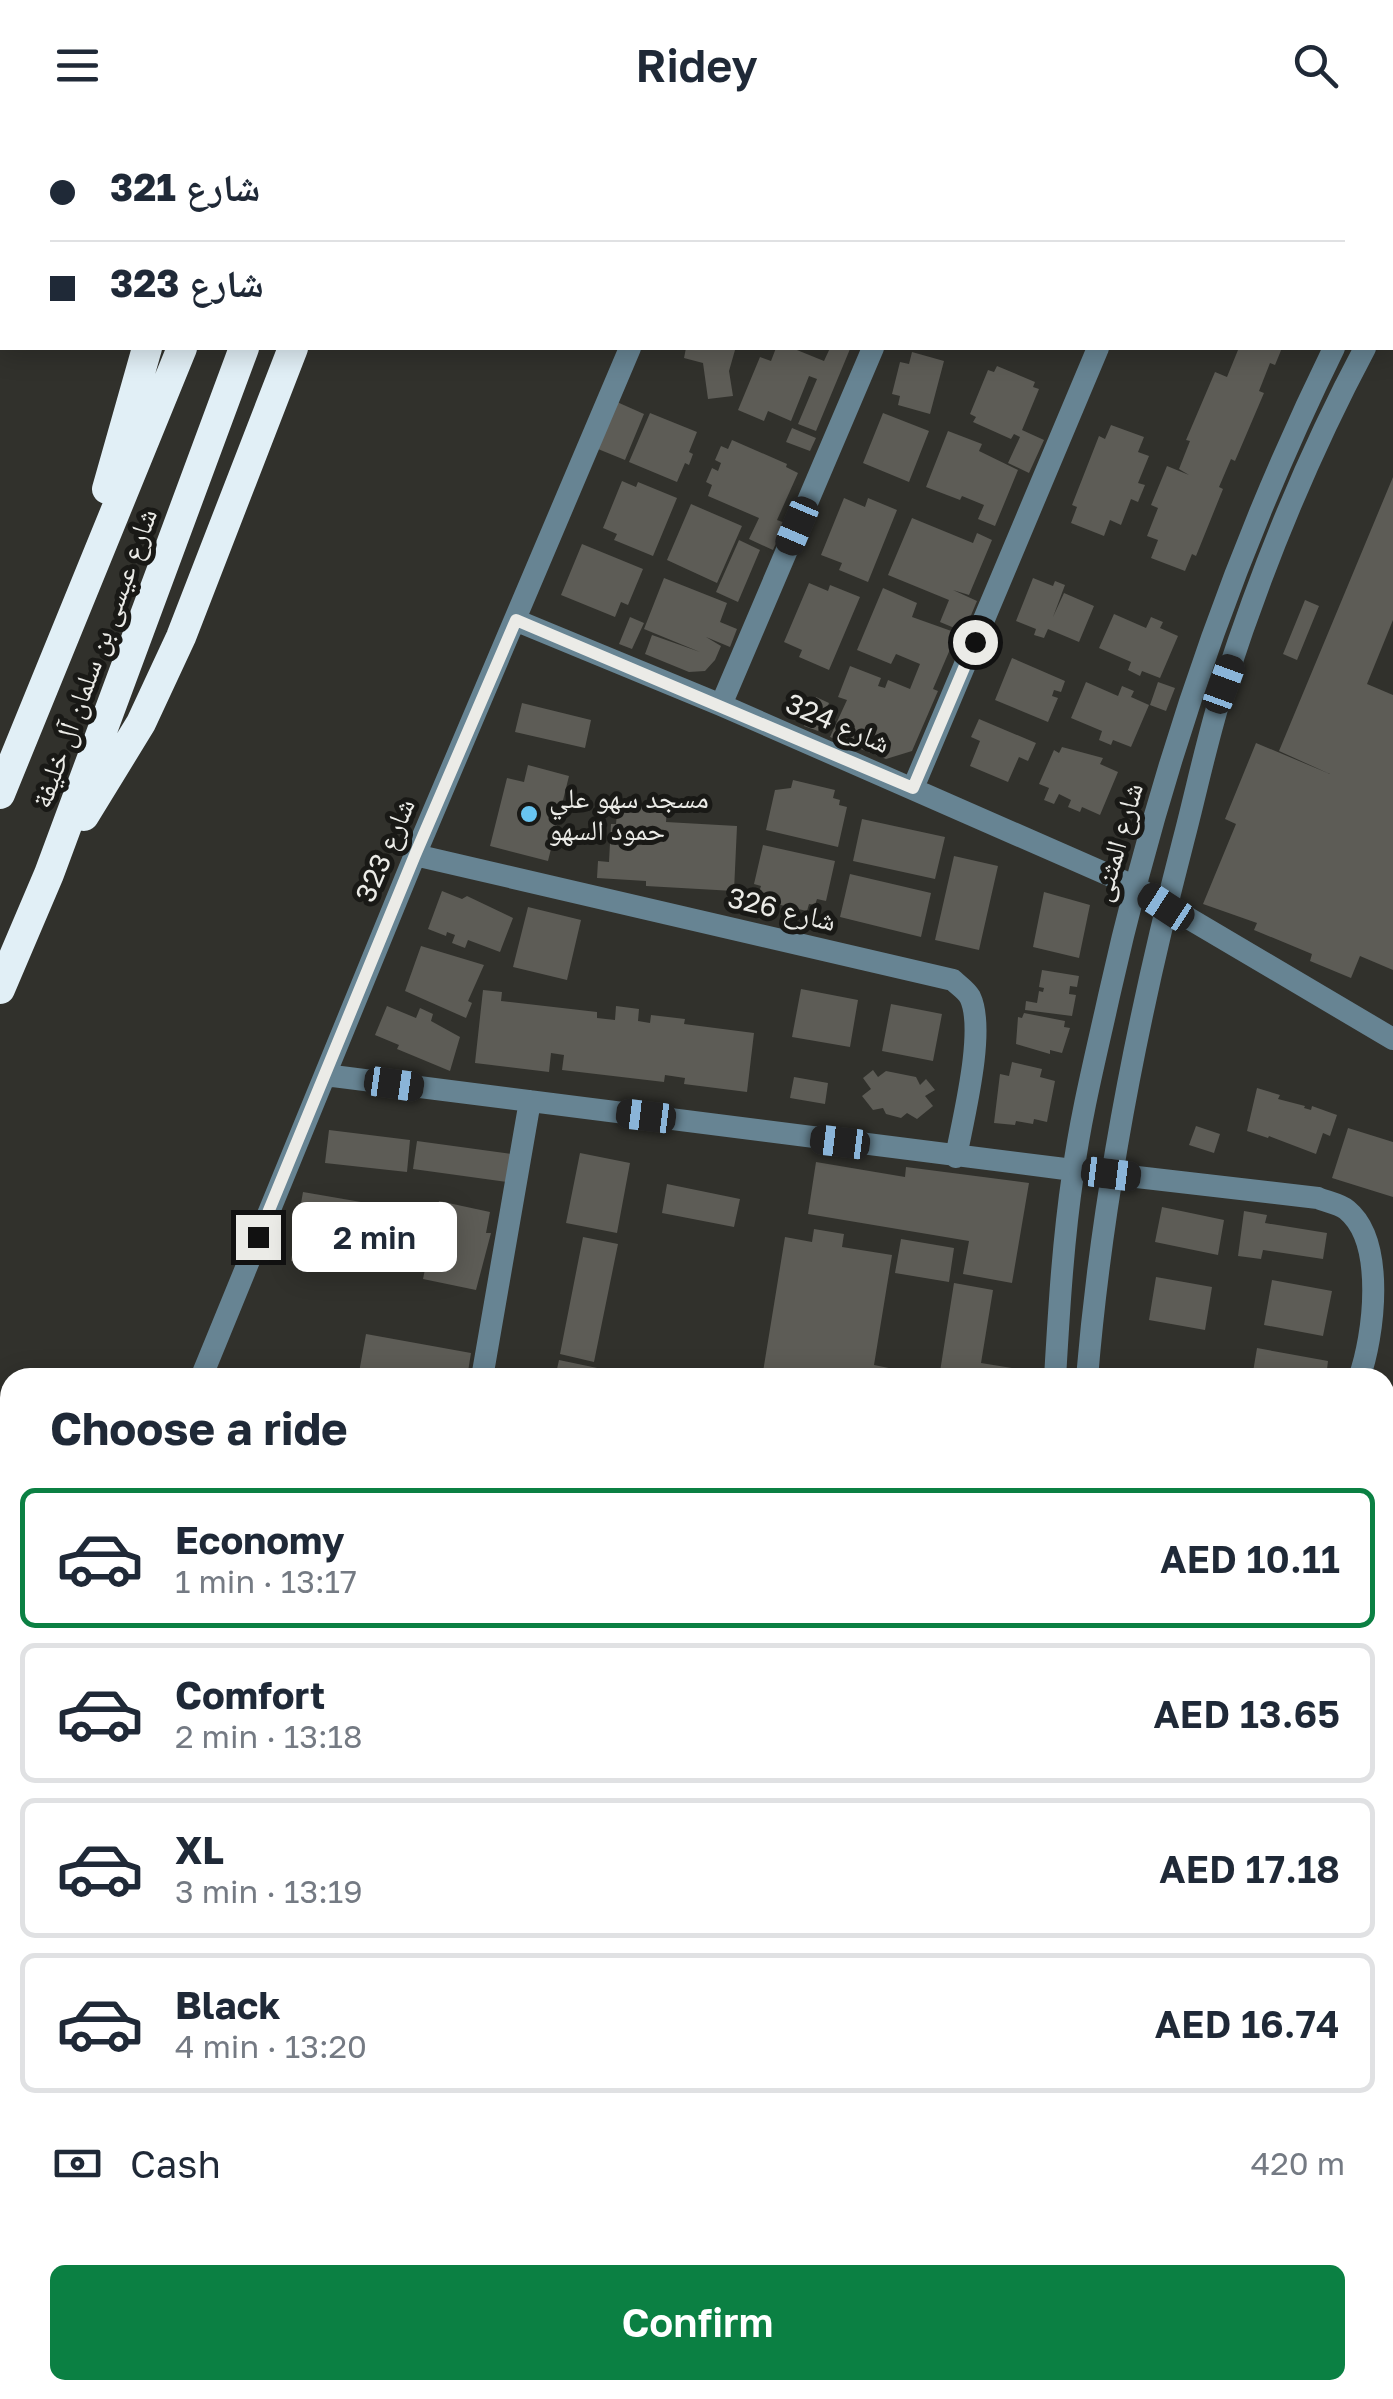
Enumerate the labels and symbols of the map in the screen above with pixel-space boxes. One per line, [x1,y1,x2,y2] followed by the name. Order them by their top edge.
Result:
[771,493,823,559] car
[24,504,165,813] street label: شارع عيسى بن سلمان آل خليفة
[953,620,998,665] route start
[1200,651,1248,717] car
[780,686,895,761] street label: شارع 324
[1084,779,1151,906] street label: شارع المثنى
[549,781,709,846] place label: مسجد سهو علي حمود السهو
[348,793,423,907] street label: شارع 323
[518,803,540,825] marker: مسجد سهو علي حمود السهو
[1133,878,1199,936] car
[724,880,839,939] street label: شارع 326
[362,1065,426,1103] car
[614,1097,678,1135] car
[808,1123,872,1161] car
[1079,1155,1143,1193] car
[293,1202,458,1272] callout: 2 min
[236,1215,281,1260] route end

